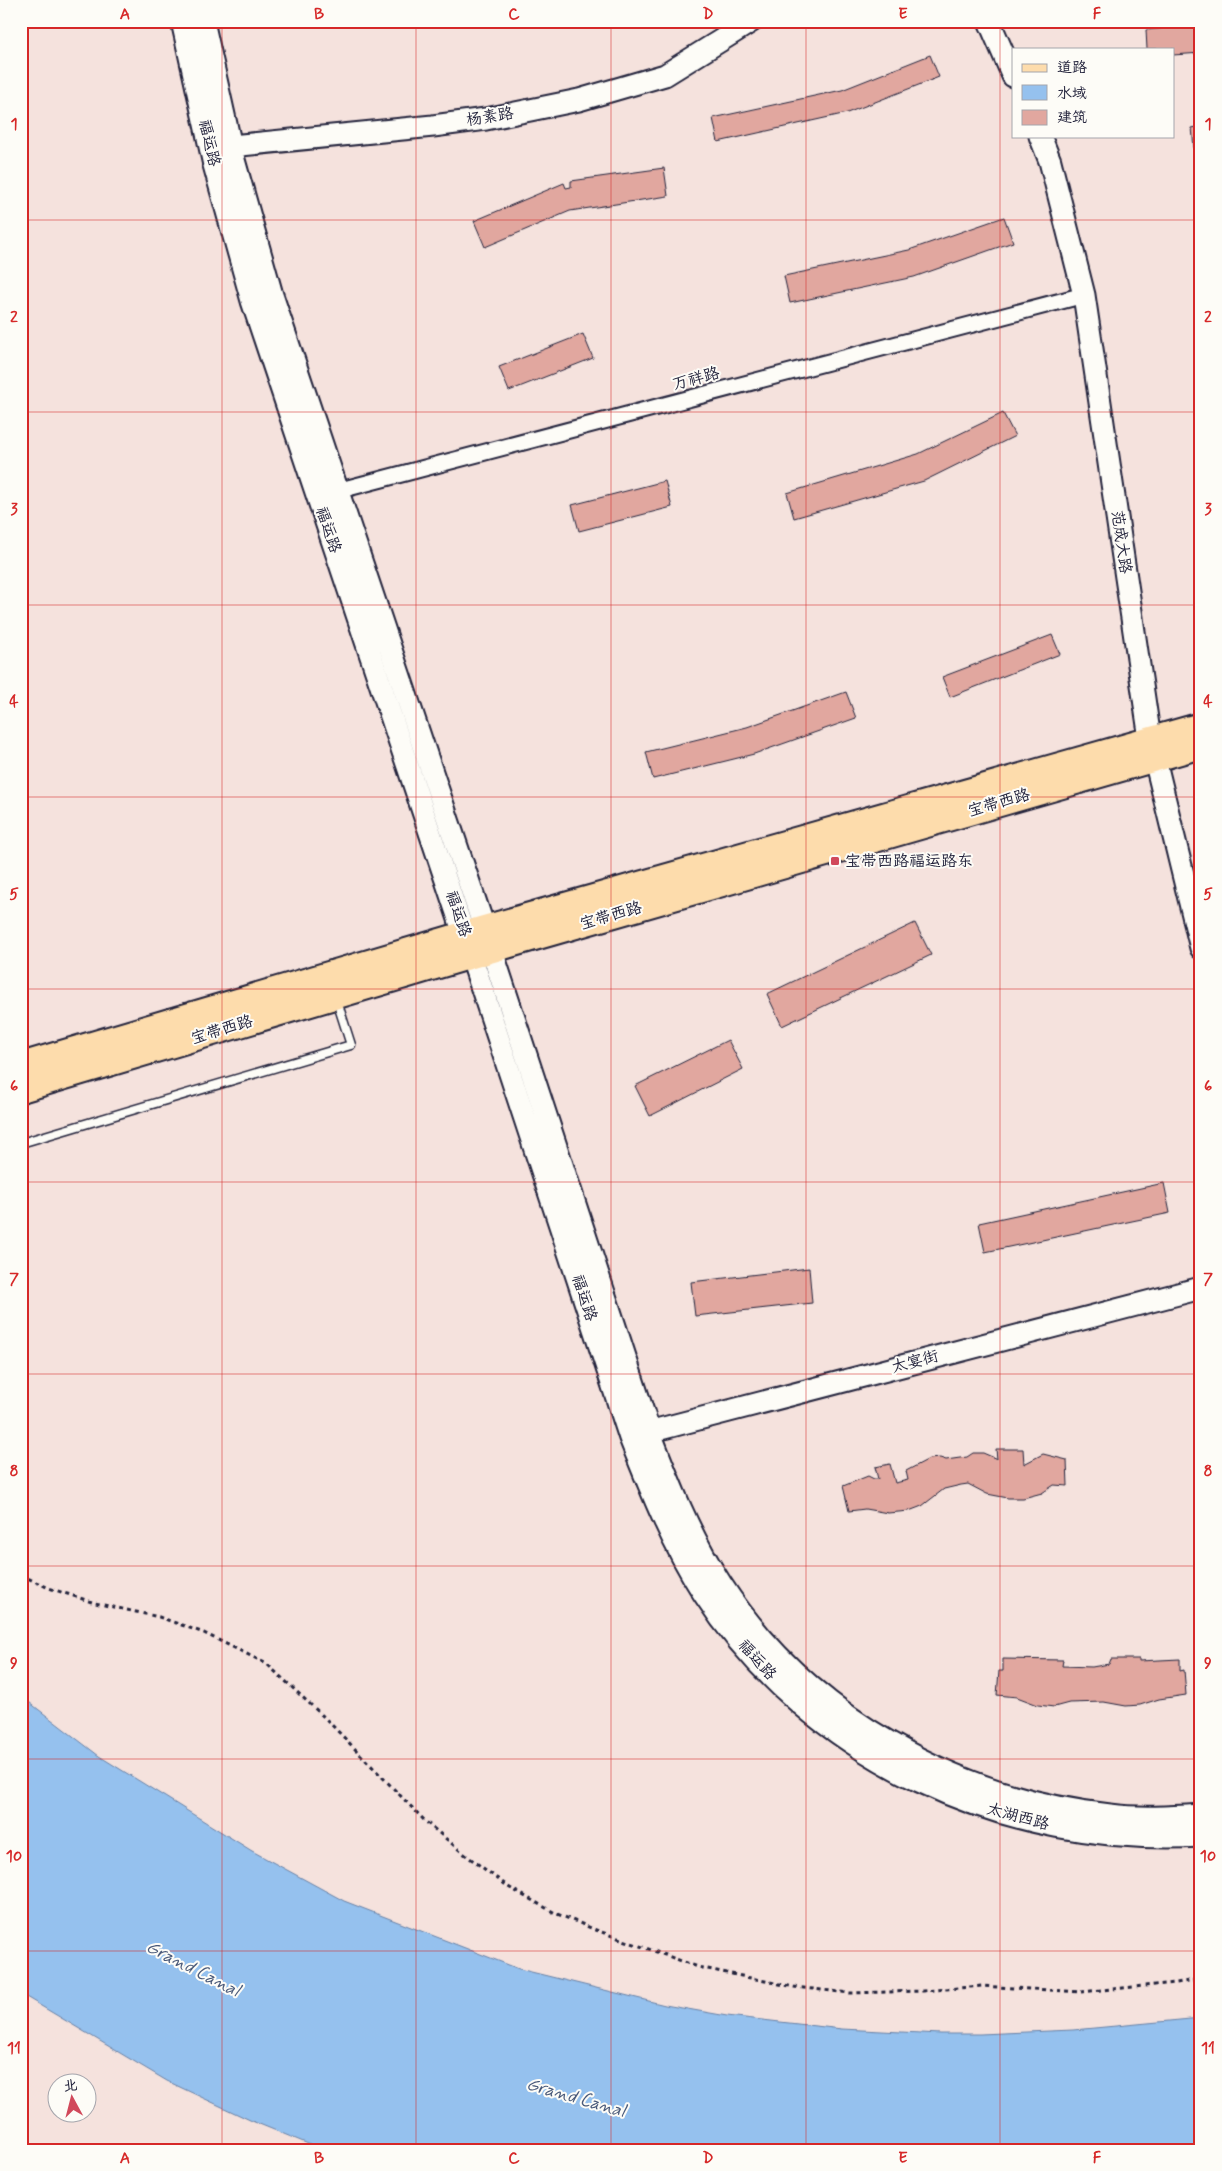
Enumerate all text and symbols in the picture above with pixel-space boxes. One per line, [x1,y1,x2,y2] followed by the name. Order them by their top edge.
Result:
[120,4,130,25] text: A
[314,4,324,25] text: B
[508,4,520,25] text: C
[702,4,714,25] text: D
[898,4,908,25] text: E
[1093,4,1102,25] text: F
[1012,48,1174,138] legend
[1057,58,1087,78] text: 道路
[1057,84,1087,104] text: 水域
[465,103,515,131] street label: 杨素路
[1057,108,1087,128] text: 建筑
[10,114,18,135] text: 1
[1204,114,1212,135] text: 1
[193,117,225,169] street label: 福运路
[10,307,18,328] text: 2
[1204,307,1212,328] text: 2
[670,363,722,395] street label: 万祥路
[10,499,18,520] text: 3
[1204,499,1212,520] text: 3
[310,504,346,556] street label: 福运路
[1106,509,1136,575] street label: 范成大路
[9,691,19,712] text: 4
[1203,691,1213,712] text: 4
[965,784,1033,822] street label: 宝带西路
[845,851,973,872] place label: 宝带西路福运路东
[829,855,841,867] marker: 宝带西路福运路东
[9,884,19,905] text: 5
[1203,884,1213,905] text: 5
[440,888,476,940] street label: 福运路
[577,897,645,935] street label: 宝带西路
[188,1011,256,1049] street label: 宝带西路
[10,1076,18,1097] text: 6
[1204,1076,1212,1097] text: 6
[9,1269,19,1290] text: 7
[1203,1269,1213,1290] text: 7
[567,1272,601,1324] street label: 福运路
[889,1346,941,1378] street label: 太宴街
[9,1461,19,1482] text: 8
[1203,1461,1213,1482] text: 8
[733,1635,781,1685] street label: 福运路
[10,1653,18,1674] text: 9
[1204,1653,1212,1674] text: 9
[984,1799,1052,1835] street label: 太湖西路
[6,1846,22,1867] text: 10
[1200,1846,1216,1867] text: 10
[142,1935,245,2004] water label: Grand Canal
[7,2038,21,2059] text: 11
[1201,2038,1215,2059] text: 11
[523,2072,630,2124] water label: Grand Canal
[48,2074,98,2124] north arrow
[62,2076,79,2096] text: 北
[120,2148,130,2169] text: A
[314,2148,324,2169] text: B
[508,2148,520,2169] text: C
[702,2148,714,2169] text: D
[898,2148,908,2169] text: E
[1093,2148,1102,2169] text: F

